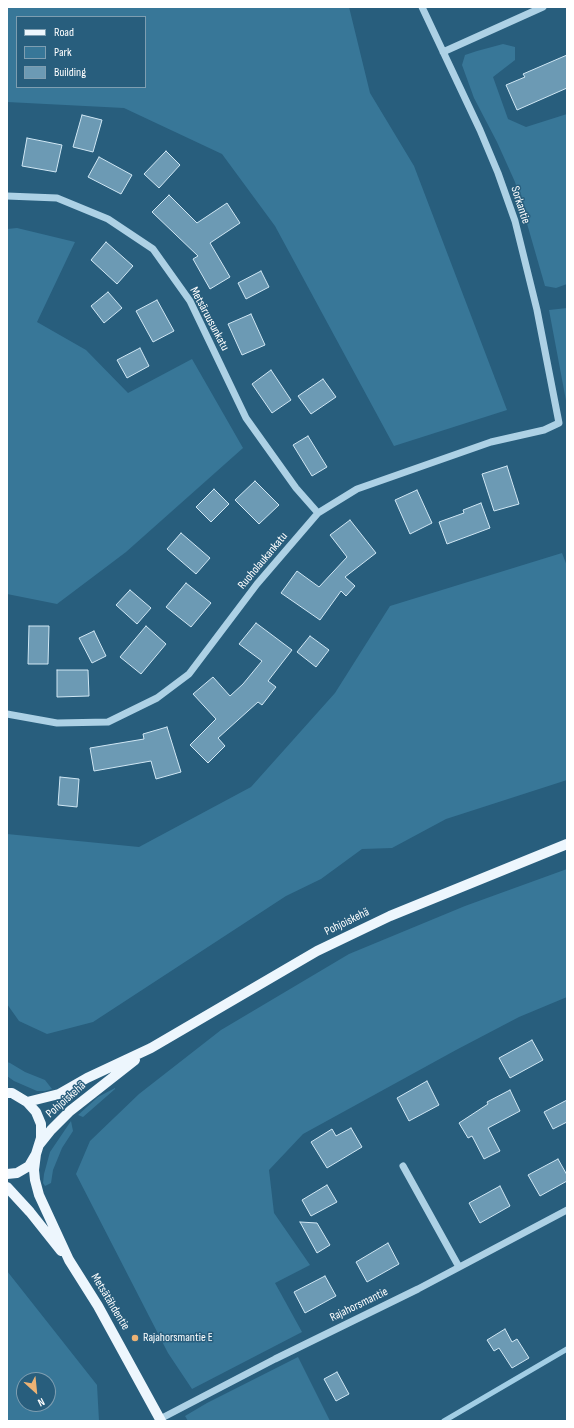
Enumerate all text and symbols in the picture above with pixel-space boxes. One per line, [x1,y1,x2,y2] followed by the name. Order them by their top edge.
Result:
[16,16,146,88] legend
[54,25,74,40] text: Road
[54,45,72,60] text: Park
[54,65,86,80] text: Building
[507,184,533,226] street label: Sorkantie
[186,285,232,353] street label: Metsäruusunkatu
[235,530,291,592] street label: Ruoholaukankatu
[322,905,372,939] street label: Pohjoiskehä
[43,1079,89,1121] street label: Pohjoiskehä
[87,1271,133,1333] street label: Metsätähdentie
[328,1285,390,1325] street label: Rajahorsmantie
[143,1331,213,1345] place label: Rajahorsmantie E
[130,1333,140,1343] marker: Rajahorsmantie E
[16,1372,56,1412] north arrow
[36,1395,47,1409] text: N

